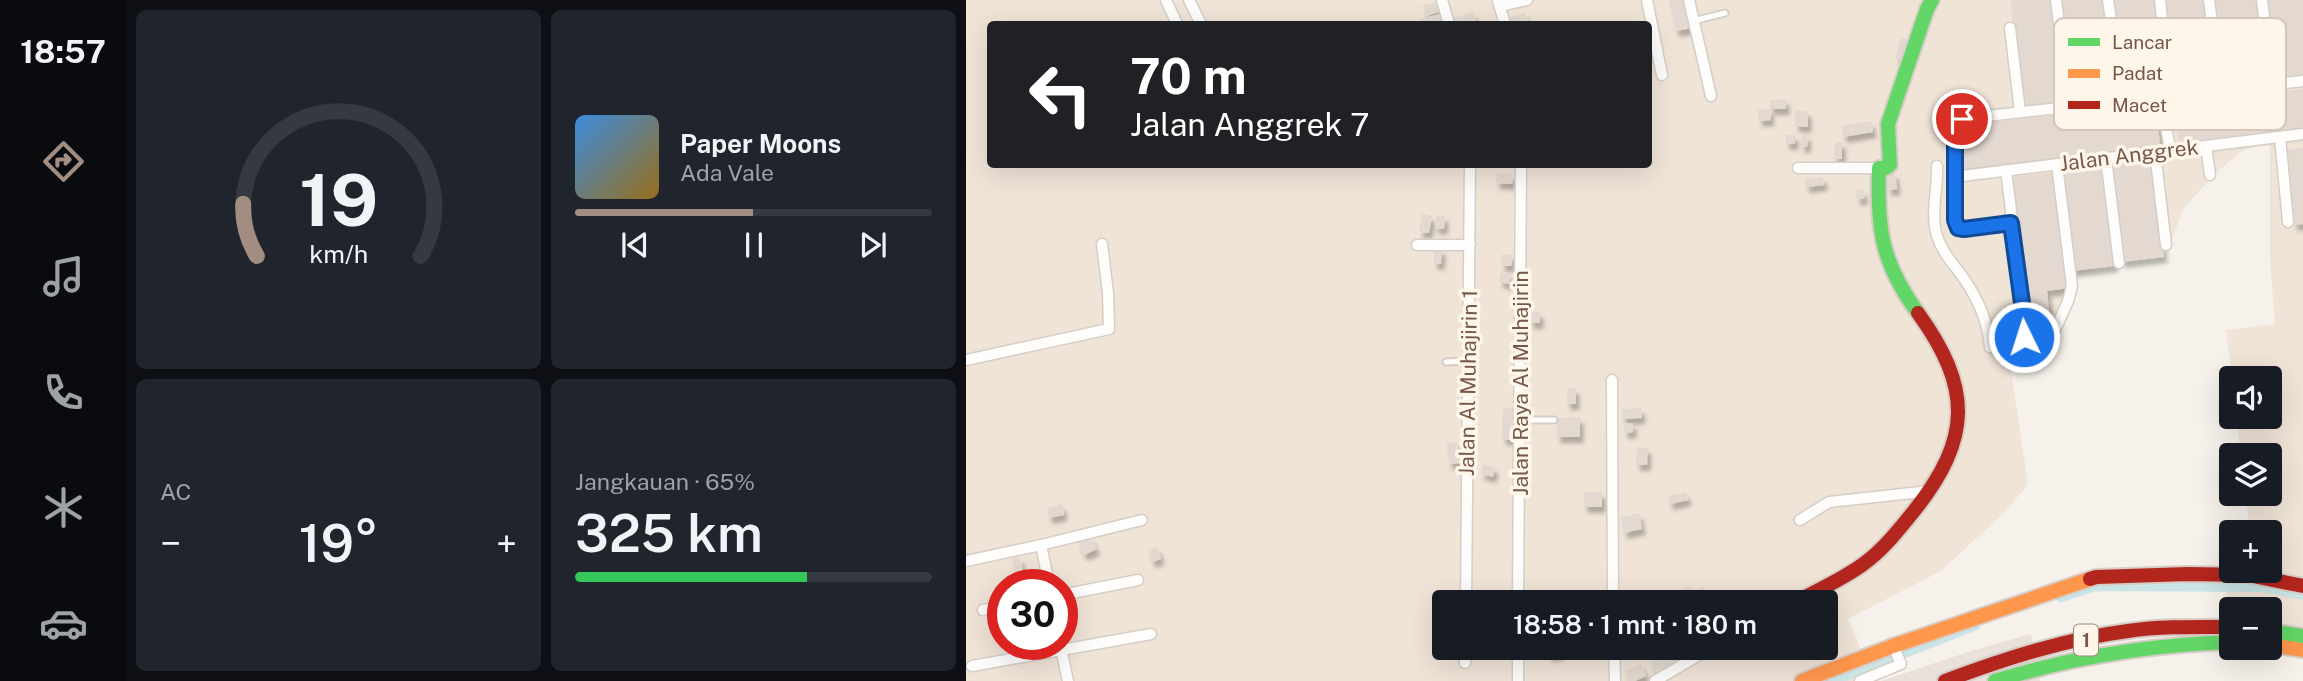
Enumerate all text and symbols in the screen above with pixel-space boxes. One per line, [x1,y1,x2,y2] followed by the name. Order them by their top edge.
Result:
[2054,18,2286,130] legend
[2112,31,2172,53] text: Lancar
[20,33,106,70] text: 18:57
[1130,47,1247,105] text: 70 m
[1015,49,1106,140] icon: left
[2112,62,2163,84] text: Padat
[1932,89,1992,149] pin
[2112,94,2167,116] text: Macet
[1943,100,1981,138] icon: arrive
[1130,106,1370,143] text: Jalan Anggrek 7
[680,128,841,159] text: Paper Moons
[2058,134,2200,176] street label: Jalan Anggrek
[39,137,88,186] icon: directions
[299,157,378,242] text: 19
[680,159,774,186] text: Ada Vale
[616,226,654,264] icon: previous
[735,226,773,264] icon: pause
[854,226,892,264] icon: next
[309,239,368,269] text: km/h
[39,252,88,301] icon: music
[1508,270,1533,496] street label: Jalan Raya Al Muhajirin
[1454,290,1482,476] street label: Jalan Al Muhajirin 1
[1987,300,2061,374] position arrow
[2219,366,2282,660] map controls
[2219,366,2282,429] button: sound
[39,368,88,417] icon: phone
[2219,443,2282,506] button: layers
[575,468,755,495] text: Jangkauan · 65%
[160,478,191,505] text: AC
[39,483,88,532] icon: climate
[575,503,763,564] text: 325 km
[299,513,378,574] text: 19°
[2219,520,2282,583] button: +
[160,521,181,566] text: −
[496,521,517,566] text: +
[987,569,1078,660] speed limit sign: 30
[2219,597,2282,660] button: −
[39,599,88,648] icon: car
[1513,609,1757,640] text: 18:58 · 1 mnt · 180 m
[2074,624,2098,656] road number: 1

